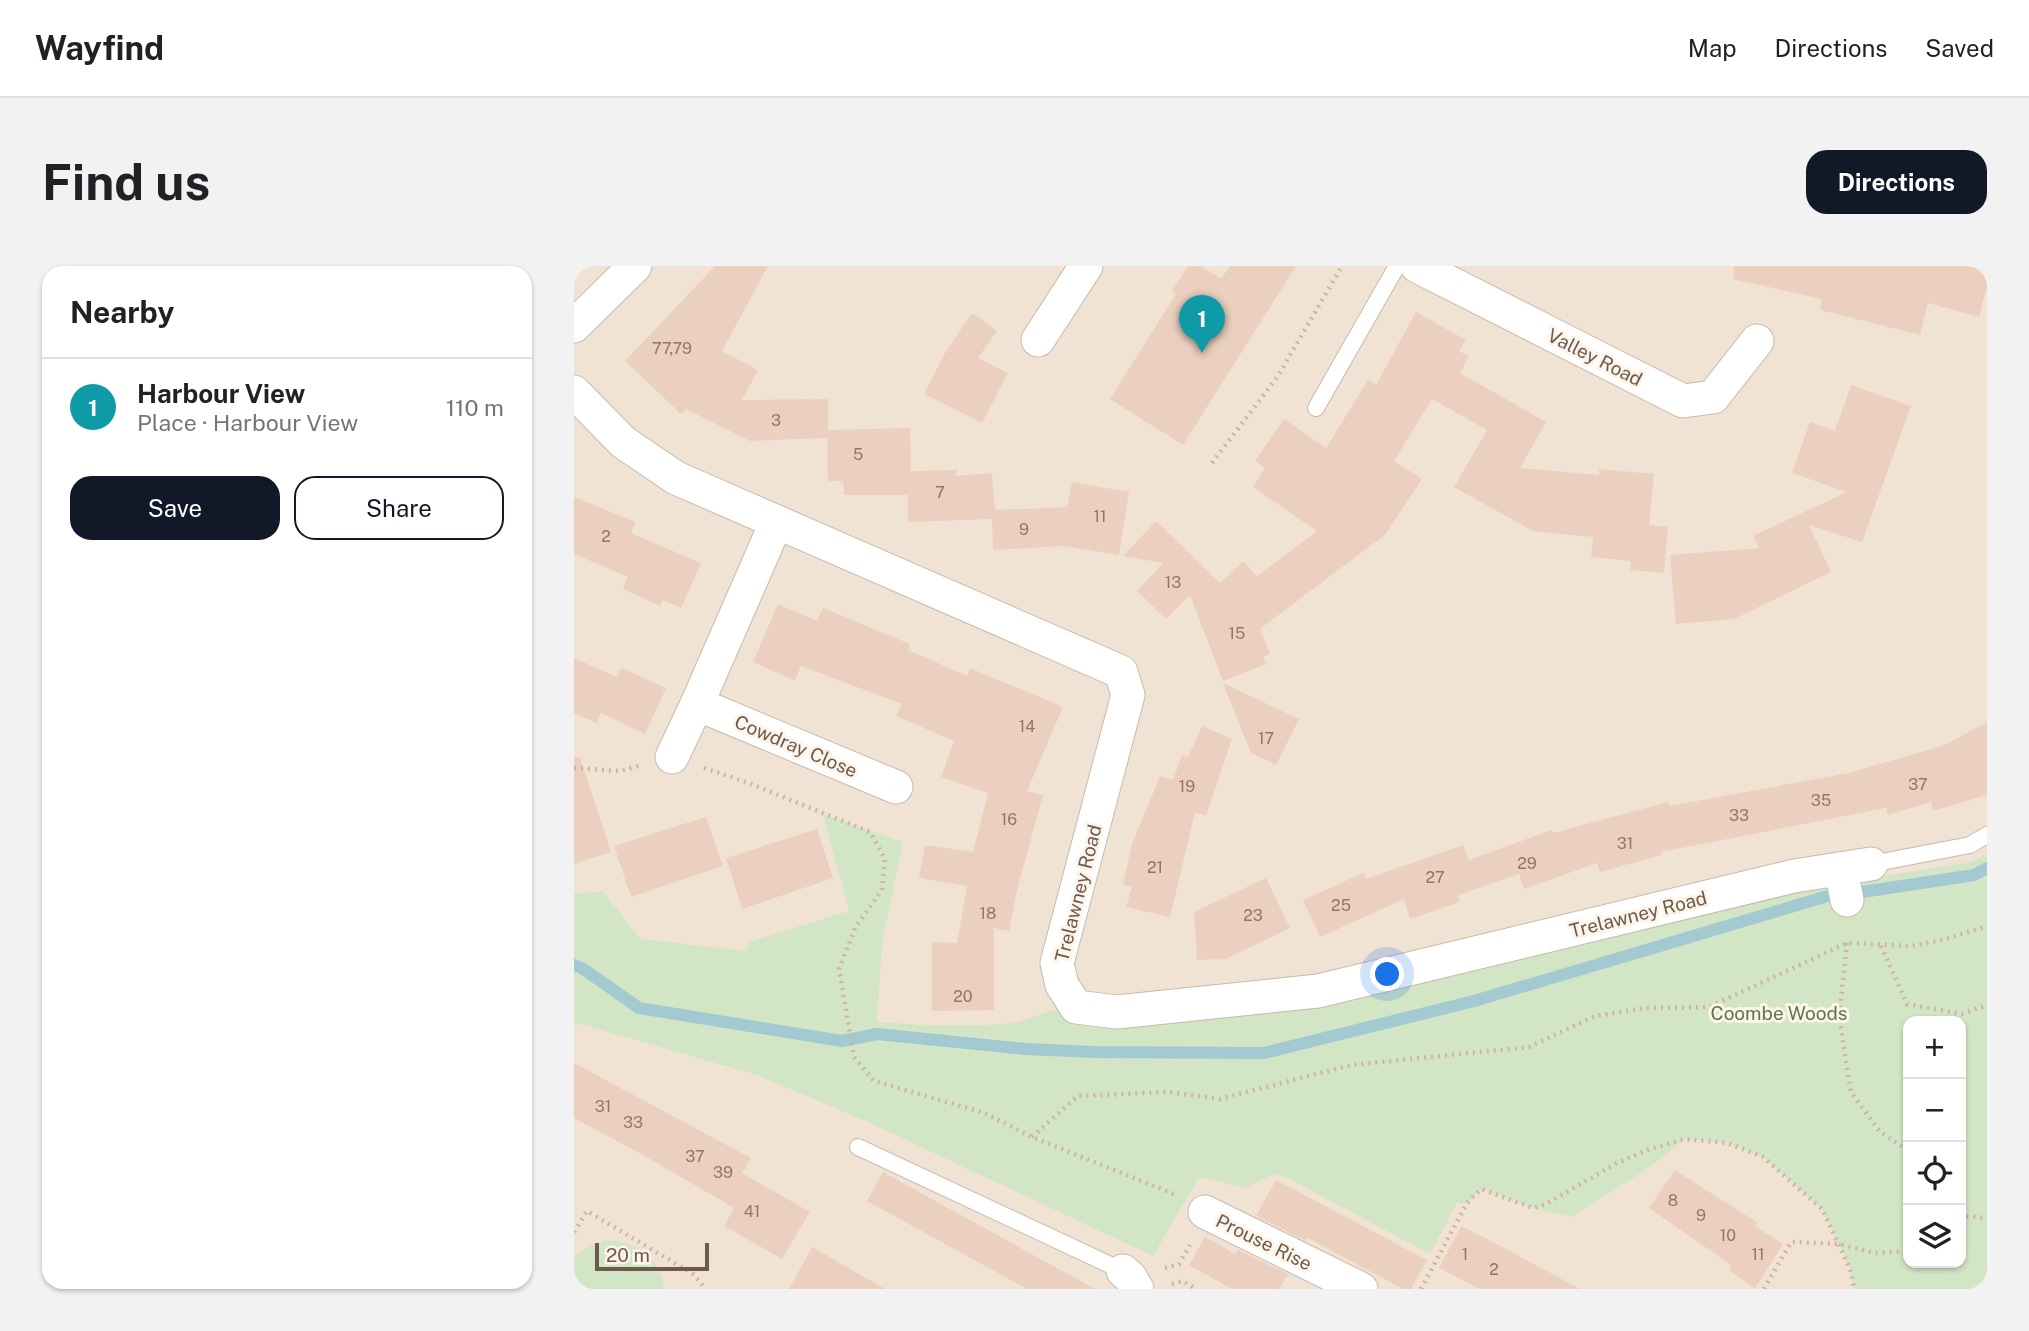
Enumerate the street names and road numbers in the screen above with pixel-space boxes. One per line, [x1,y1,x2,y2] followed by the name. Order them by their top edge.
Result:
[1544,324,1646,390] street label: Valley Road
[731,710,861,782] street label: Cowdray Close
[1050,822,1106,964] street label: Trelawney Road
[1567,886,1709,942] street label: Trelawney Road
[1213,1209,1315,1275] street label: Prouse Rise

